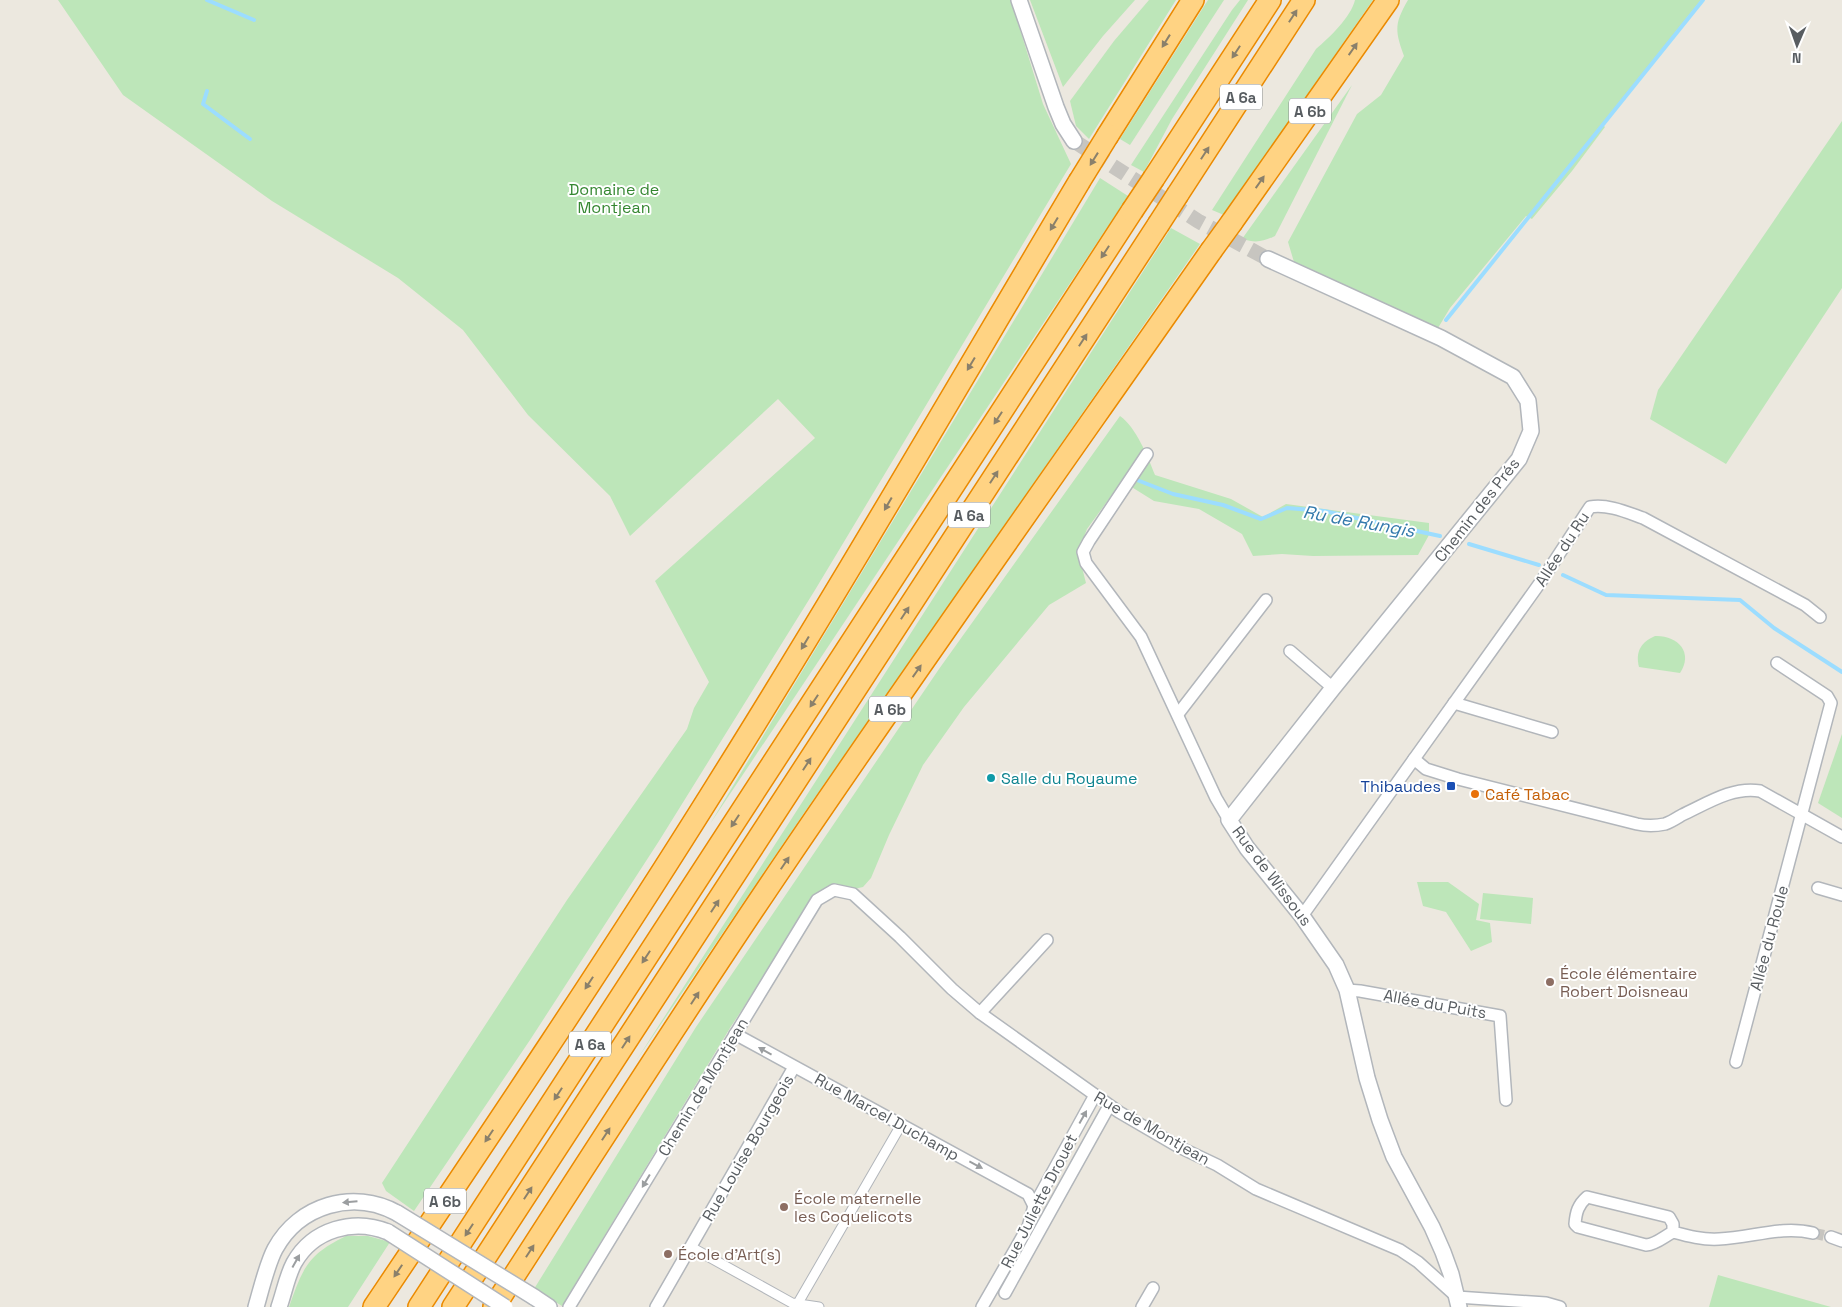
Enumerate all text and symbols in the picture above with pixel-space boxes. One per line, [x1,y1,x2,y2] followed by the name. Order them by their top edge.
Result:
[1288,10,1298,23] one-way arrow
[1772,20,1822,70] north arrow
[1162,34,1171,48] one-way arrow
[1348,43,1358,56] one-way arrow
[1231,45,1241,59] one-way arrow
[1792,49,1802,67] text: N
[1220,84,1262,110] road number: A 6a
[1289,98,1331,124] road number: A 6b
[1200,146,1209,159] one-way arrow
[1089,152,1098,165] one-way arrow
[1255,175,1265,189] one-way arrow
[569,179,659,218] park label: Domaine de Montjean
[1049,218,1058,231] one-way arrow
[1100,246,1110,259] one-way arrow
[1078,334,1087,347] one-way arrow
[966,357,975,370] one-way arrow
[993,411,1002,425] one-way arrow
[1430,454,1524,566] street label: Chemin des Prés
[989,470,999,483] one-way arrow
[883,497,892,510] one-way arrow
[1301,500,1417,542] water label: Ru de Rungis
[948,502,990,528] road number: A 6a
[1530,508,1594,590] street label: Allée du Ru
[900,606,910,619] one-way arrow
[800,637,809,650] one-way arrow
[912,664,922,678] one-way arrow
[809,694,818,707] one-way arrow
[869,696,911,722] road number: A 6b
[803,757,812,770] one-way arrow
[1001,768,1137,789] place label: Salle du Royaume
[985,772,997,784] marker: Salle du Royaume
[1361,776,1441,797] place label: Thibaudes
[1445,780,1457,792] marker: Thibaudes
[1485,784,1570,805] place label: Café Tabac
[1469,788,1481,800] marker: Café Tabac
[730,814,739,828] one-way arrow
[1227,822,1317,930] street label: Rue de Wissous
[780,856,790,870] one-way arrow
[1745,883,1793,993] street label: Allée du Roule
[710,899,720,913] one-way arrow
[641,951,651,964] one-way arrow
[1560,963,1697,1002] place label: École élémentaire Robert Doisneau
[584,976,594,990] one-way arrow
[1544,976,1556,988] marker: École élémentaire Robert Doisneau
[1382,985,1488,1023] street label: Allée du Puits
[691,992,700,1005] one-way arrow
[653,1014,753,1160] street label: Chemin de Montjean
[569,1032,611,1056] road number: A 6a
[621,1035,631,1049] one-way arrow
[758,1046,771,1055] one-way arrow
[811,1068,963,1166] street label: Rue Marcel Duchamp
[697,1071,799,1225] street label: Rue Louise Bourgeois
[1090,1086,1214,1170] street label: Rue de Montjean
[553,1087,562,1100] one-way arrow
[1079,1110,1087,1124] one-way arrow
[601,1127,611,1141] one-way arrow
[484,1129,493,1143] one-way arrow
[996,1130,1082,1272] street label: Rue Juliette Drouet
[968,1161,983,1169] one-way arrow
[641,1174,650,1187] one-way arrow
[523,1186,532,1200] one-way arrow
[424,1188,466,1214] road number: A 6b
[794,1188,922,1227] place label: École maternelle les Coquelicots
[342,1198,358,1206] one-way arrow
[778,1201,790,1213] marker: École maternelle les Coquelicots
[464,1223,474,1236] one-way arrow
[678,1244,781,1265] place label: École d'Art(s)
[525,1245,535,1258] one-way arrow
[662,1248,674,1260] marker: École d'Art(s)
[292,1254,300,1269] one-way arrow
[393,1264,403,1278] one-way arrow

